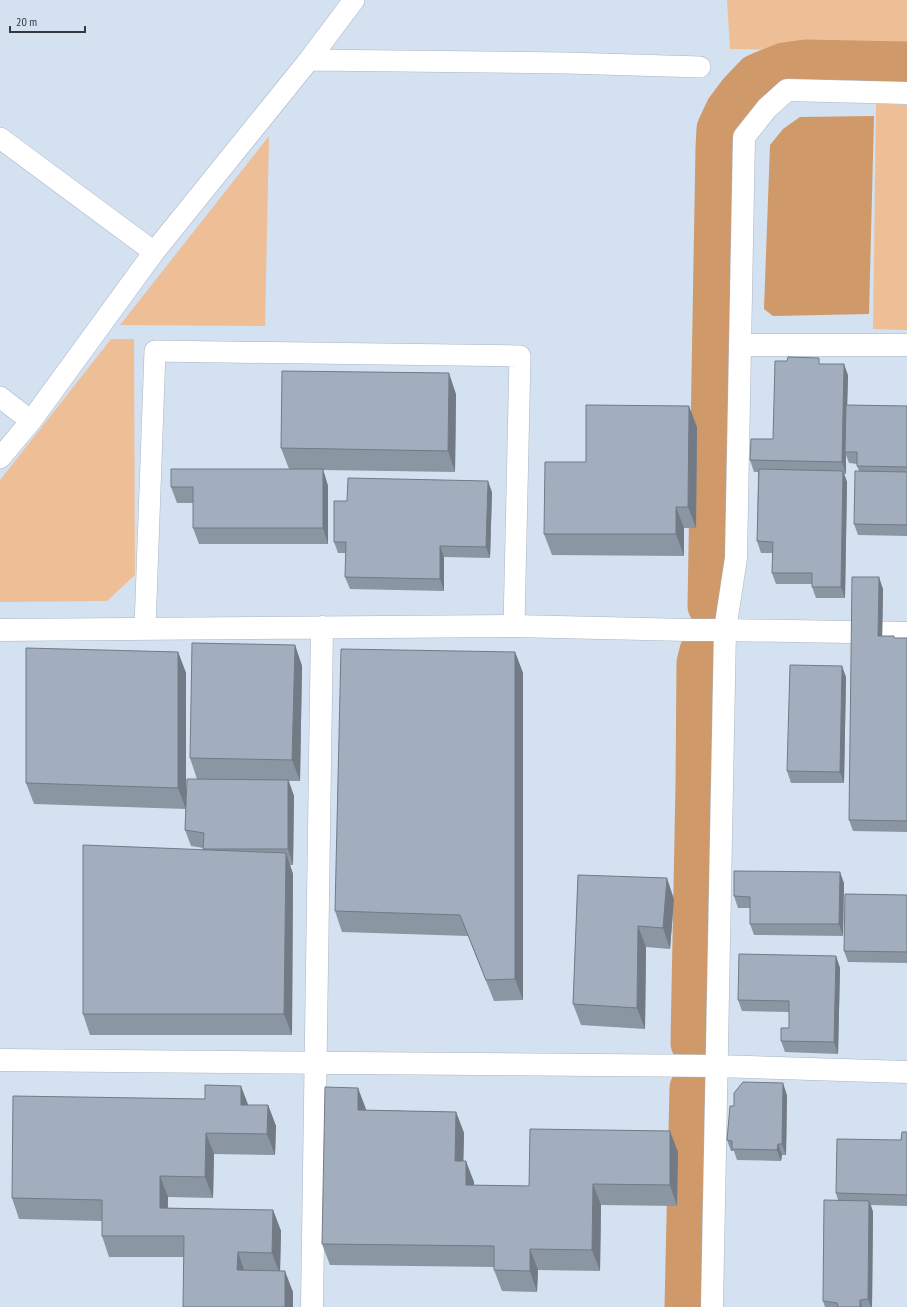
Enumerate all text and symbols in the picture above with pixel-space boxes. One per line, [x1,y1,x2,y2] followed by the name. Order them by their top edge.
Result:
[10,8,85,34] scale bar
[16,14,37,29] text: 20 m

